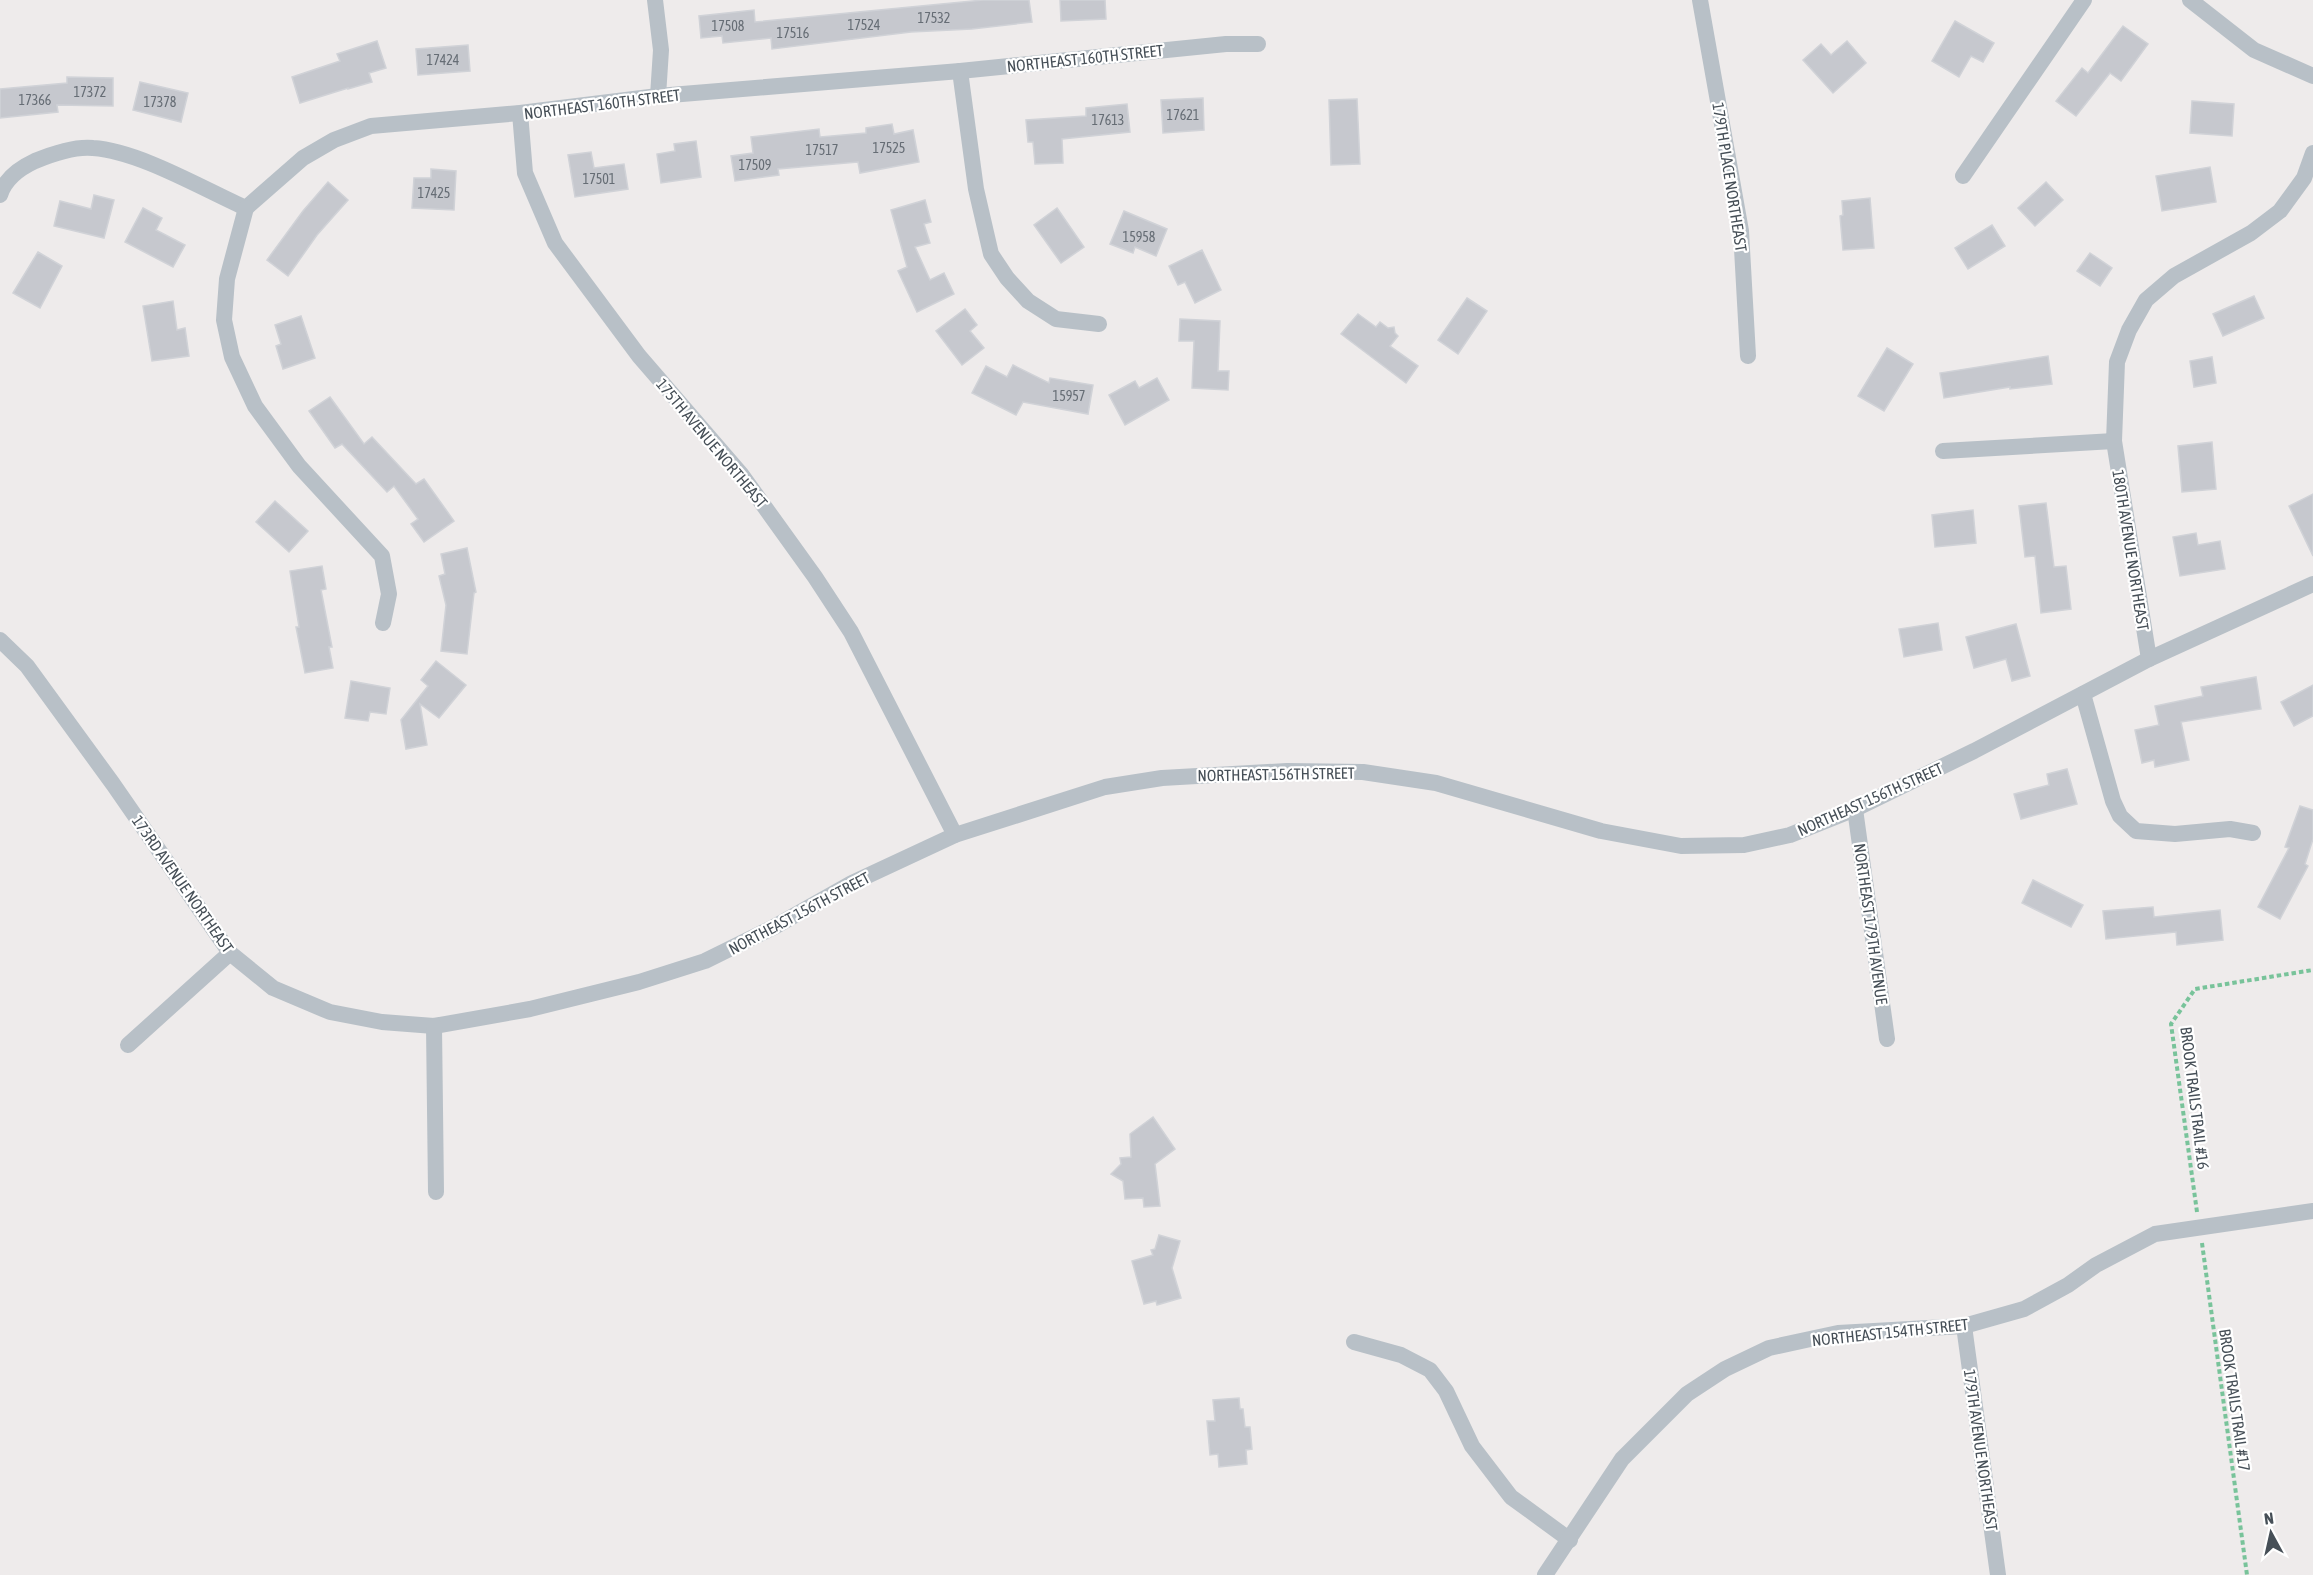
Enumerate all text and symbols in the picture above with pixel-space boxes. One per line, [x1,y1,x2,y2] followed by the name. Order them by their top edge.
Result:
[918,10,950,26] house number: 17532
[848,17,881,33] house number: 17524
[712,18,745,34] house number: 17508
[777,25,810,41] house number: 17516
[1006,41,1164,75] street label: NORTHEAST 160TH STREET
[427,52,460,68] house number: 17424
[74,84,106,100] house number: 17372
[523,85,681,123] street label: NORTHEAST 160TH STREET
[19,92,52,108] house number: 17366
[144,94,177,110] house number: 17378
[1709,101,1751,253] street label: 179TH PLACE NORTHEAST
[1167,107,1199,123] house number: 17621
[1092,112,1124,128] house number: 17613
[873,140,905,156] house number: 17525
[806,142,838,158] house number: 17517
[739,157,771,173] house number: 17509
[583,171,615,187] house number: 17501
[418,185,450,201] house number: 17425
[1123,229,1156,245] house number: 15958
[653,375,771,511] street label: 175TH AVENUE NORTHEAST
[1053,388,1085,404] house number: 15957
[2109,468,2153,632] street label: 180TH AVENUE NORTHEAST
[1795,759,1945,839] street label: NORTHEAST 156TH STREET
[1197,764,1355,784] street label: NORTHEAST 156TH STREET
[129,812,237,956] street label: 173RD AVENUE NORTHEAST
[1851,842,1891,1006] street label: NORTHEAST 179TH AVENUE
[725,868,873,958] street label: NORTHEAST 156TH STREET
[2177,1026,2213,1170] street label: BROOK TRAILS TRAIL #16
[1811,1315,1969,1349] street label: NORTHEAST 154TH STREET
[2216,1328,2254,1472] street label: BROOK TRAILS TRAIL #17
[1961,1368,2001,1532] street label: 179TH AVENUE NORTHEAST
[2241,1503,2301,1563] north arrow
[2263,1509,2275,1528] text: N

